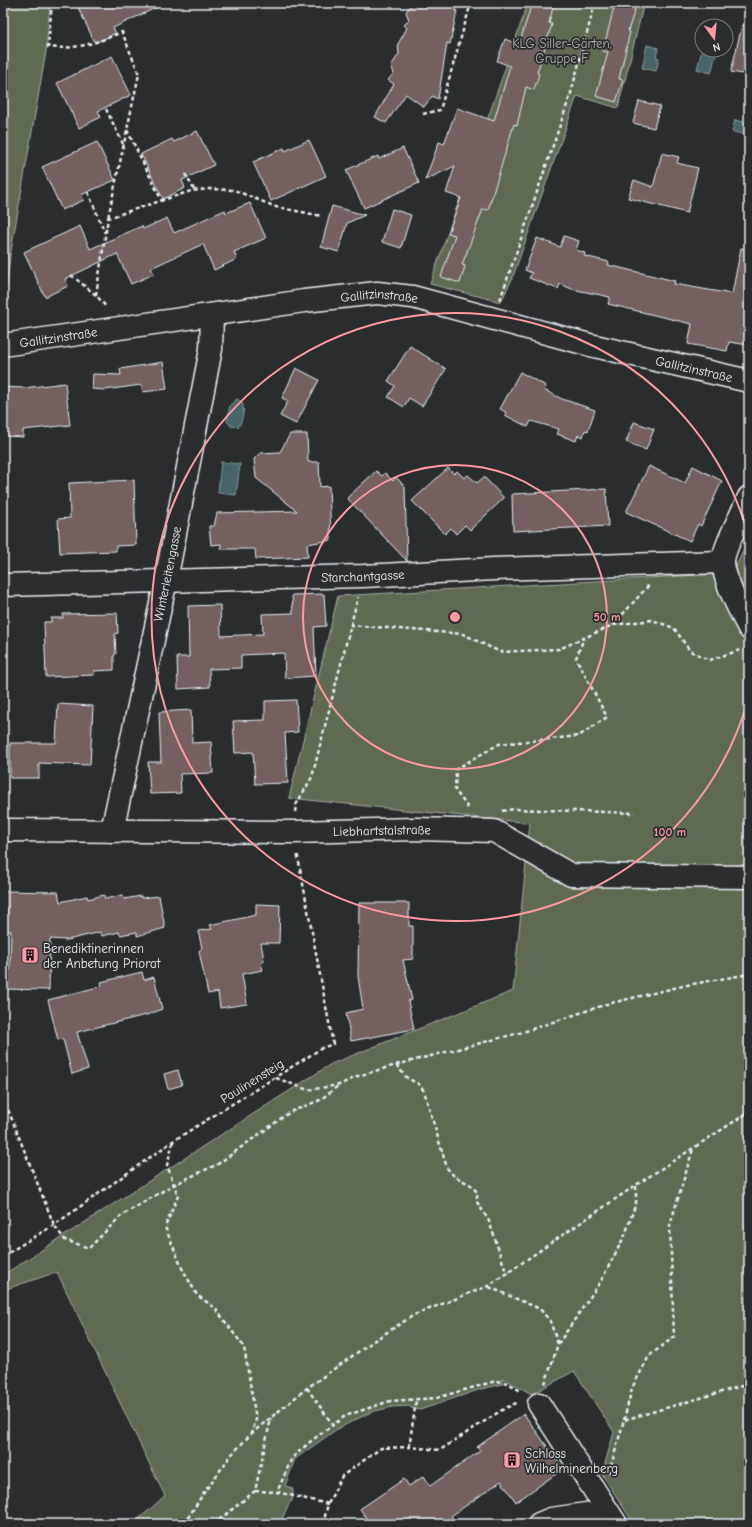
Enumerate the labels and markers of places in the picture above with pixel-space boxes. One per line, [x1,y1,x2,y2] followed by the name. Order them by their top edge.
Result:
[448,610,462,624] centre of rings
[43,941,162,971] place label: Benediktinerinnen der Anbetung Priorat
[20,945,40,965] building icon: Benediktinerinnen der Anbetung Priorat
[525,1446,618,1476] place label: Schloss Wilhelminenberg
[502,1450,522,1470] building icon: Schloss Wilhelminenberg

